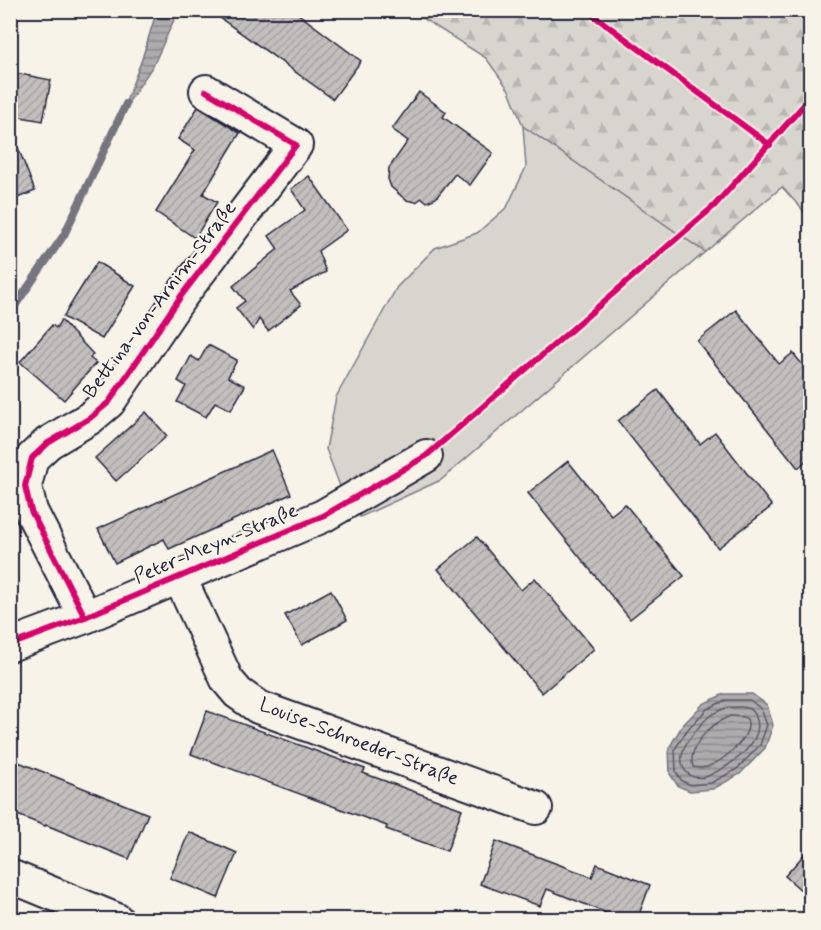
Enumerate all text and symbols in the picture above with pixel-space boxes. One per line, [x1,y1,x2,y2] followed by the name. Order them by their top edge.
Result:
[77,196,243,404] street label: Bettina-von-Arnim-Straße
[130,497,302,591] street label: Peter-Meyn-Straße
[255,691,463,793] street label: Louise-Schroeder-Straße

